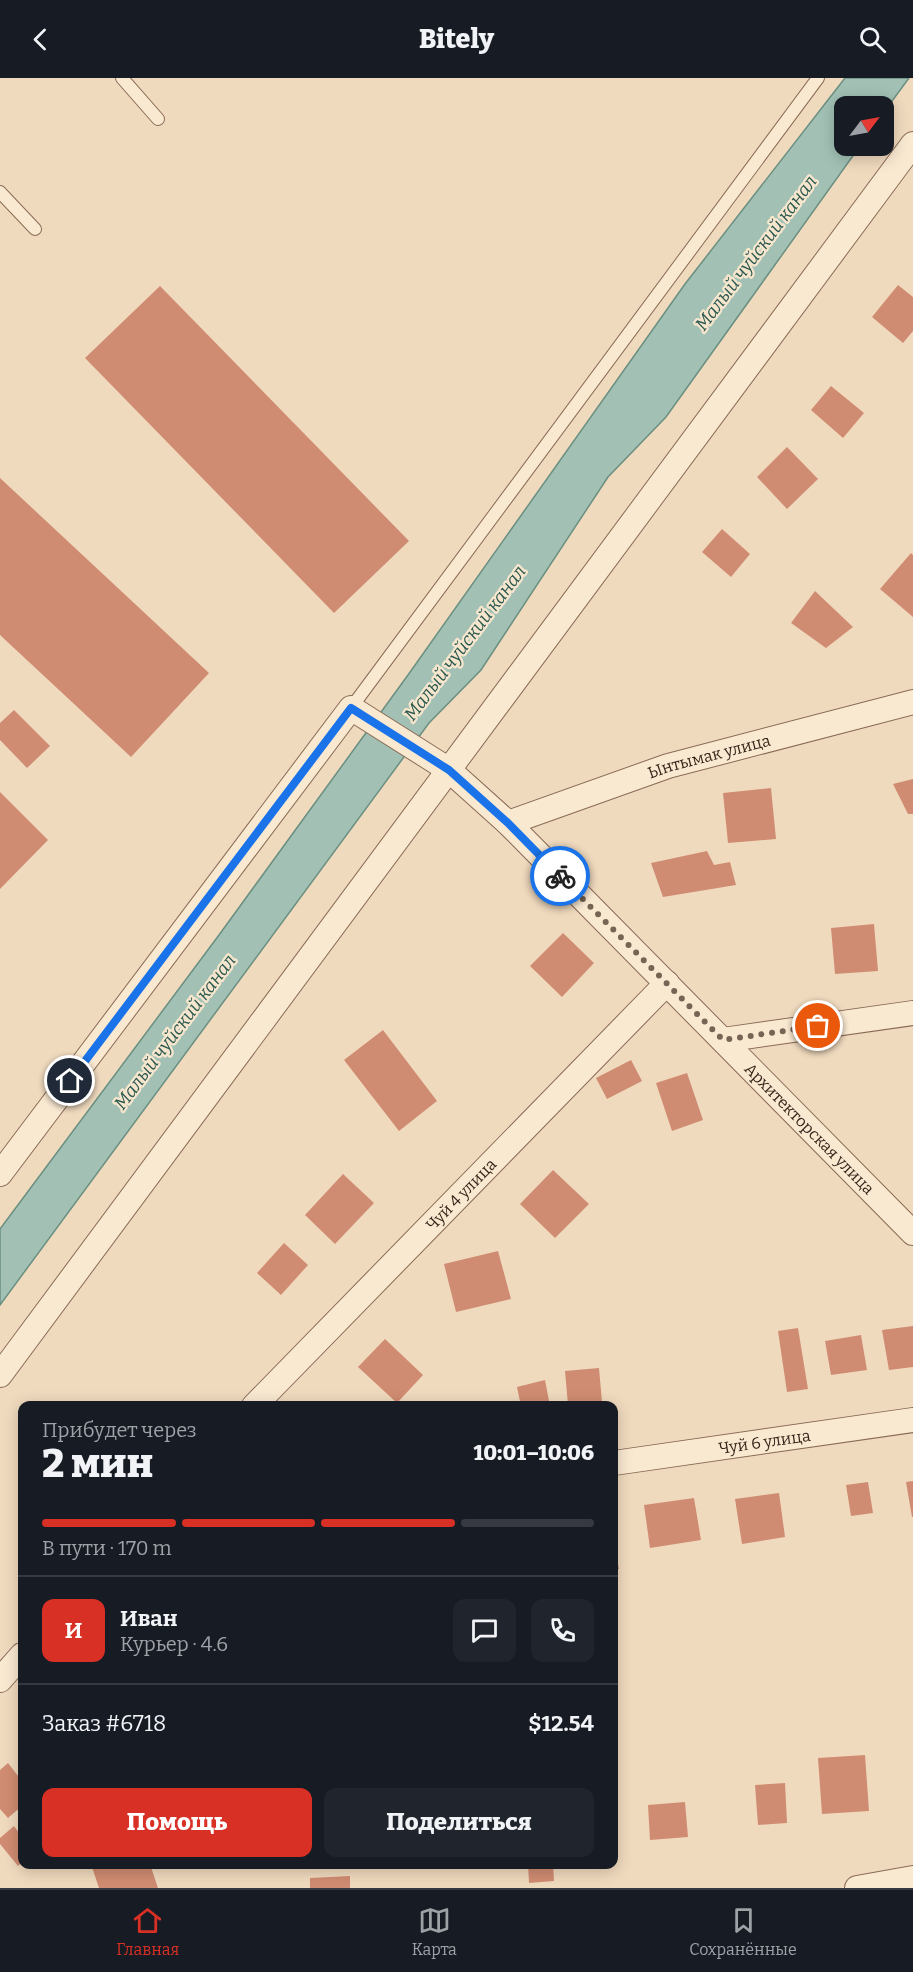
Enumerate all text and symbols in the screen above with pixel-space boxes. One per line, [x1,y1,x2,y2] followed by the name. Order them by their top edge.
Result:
[24,23,57,56] icon: back
[419,23,494,55] text: Bitely
[856,23,889,56] icon: search
[834,96,894,156] north arrow
[834,96,894,156] map controls
[690,171,822,335] water label: Малый чуйский канал
[399,561,531,725] water label: Малый чуйский канал
[645,731,773,782] street label: Ынтымак улица
[530,846,590,906] courier
[544,860,577,893] icon: bike
[109,950,241,1114] water label: Малый чуйский канал
[792,1000,843,1051] pin
[801,1009,834,1042] icon: bag
[44,1055,95,1106] pin
[741,1059,878,1198] street label: Архитекторская улица
[53,1064,86,1097] icon: home
[422,1155,500,1234] street label: Чуй 4 улица
[42,1418,197,1442] text: Прибудет через
[717,1426,812,1458] street label: Чуй 6 улица
[473,1439,594,1466] text: 10:01–10:06
[42,1441,153,1487] text: 2 мин
[42,1536,172,1560] text: В пути · 170 m
[453,1599,516,1662] button: chat
[531,1599,594,1662] button: phone
[120,1605,178,1632] text: Иван
[65,1617,82,1644] text: И
[120,1632,228,1656] text: Курьер · 4.6
[42,1710,166,1737] text: Заказ #6718
[528,1710,594,1737] text: $12.54
[42,1788,312,1857] button: Помощь
[324,1788,594,1857] button: Поделиться
[116,1904,179,1959] tab: Главная
[412,1904,457,1959] tab: Карта
[689,1904,797,1959] tab: Сохранённые

